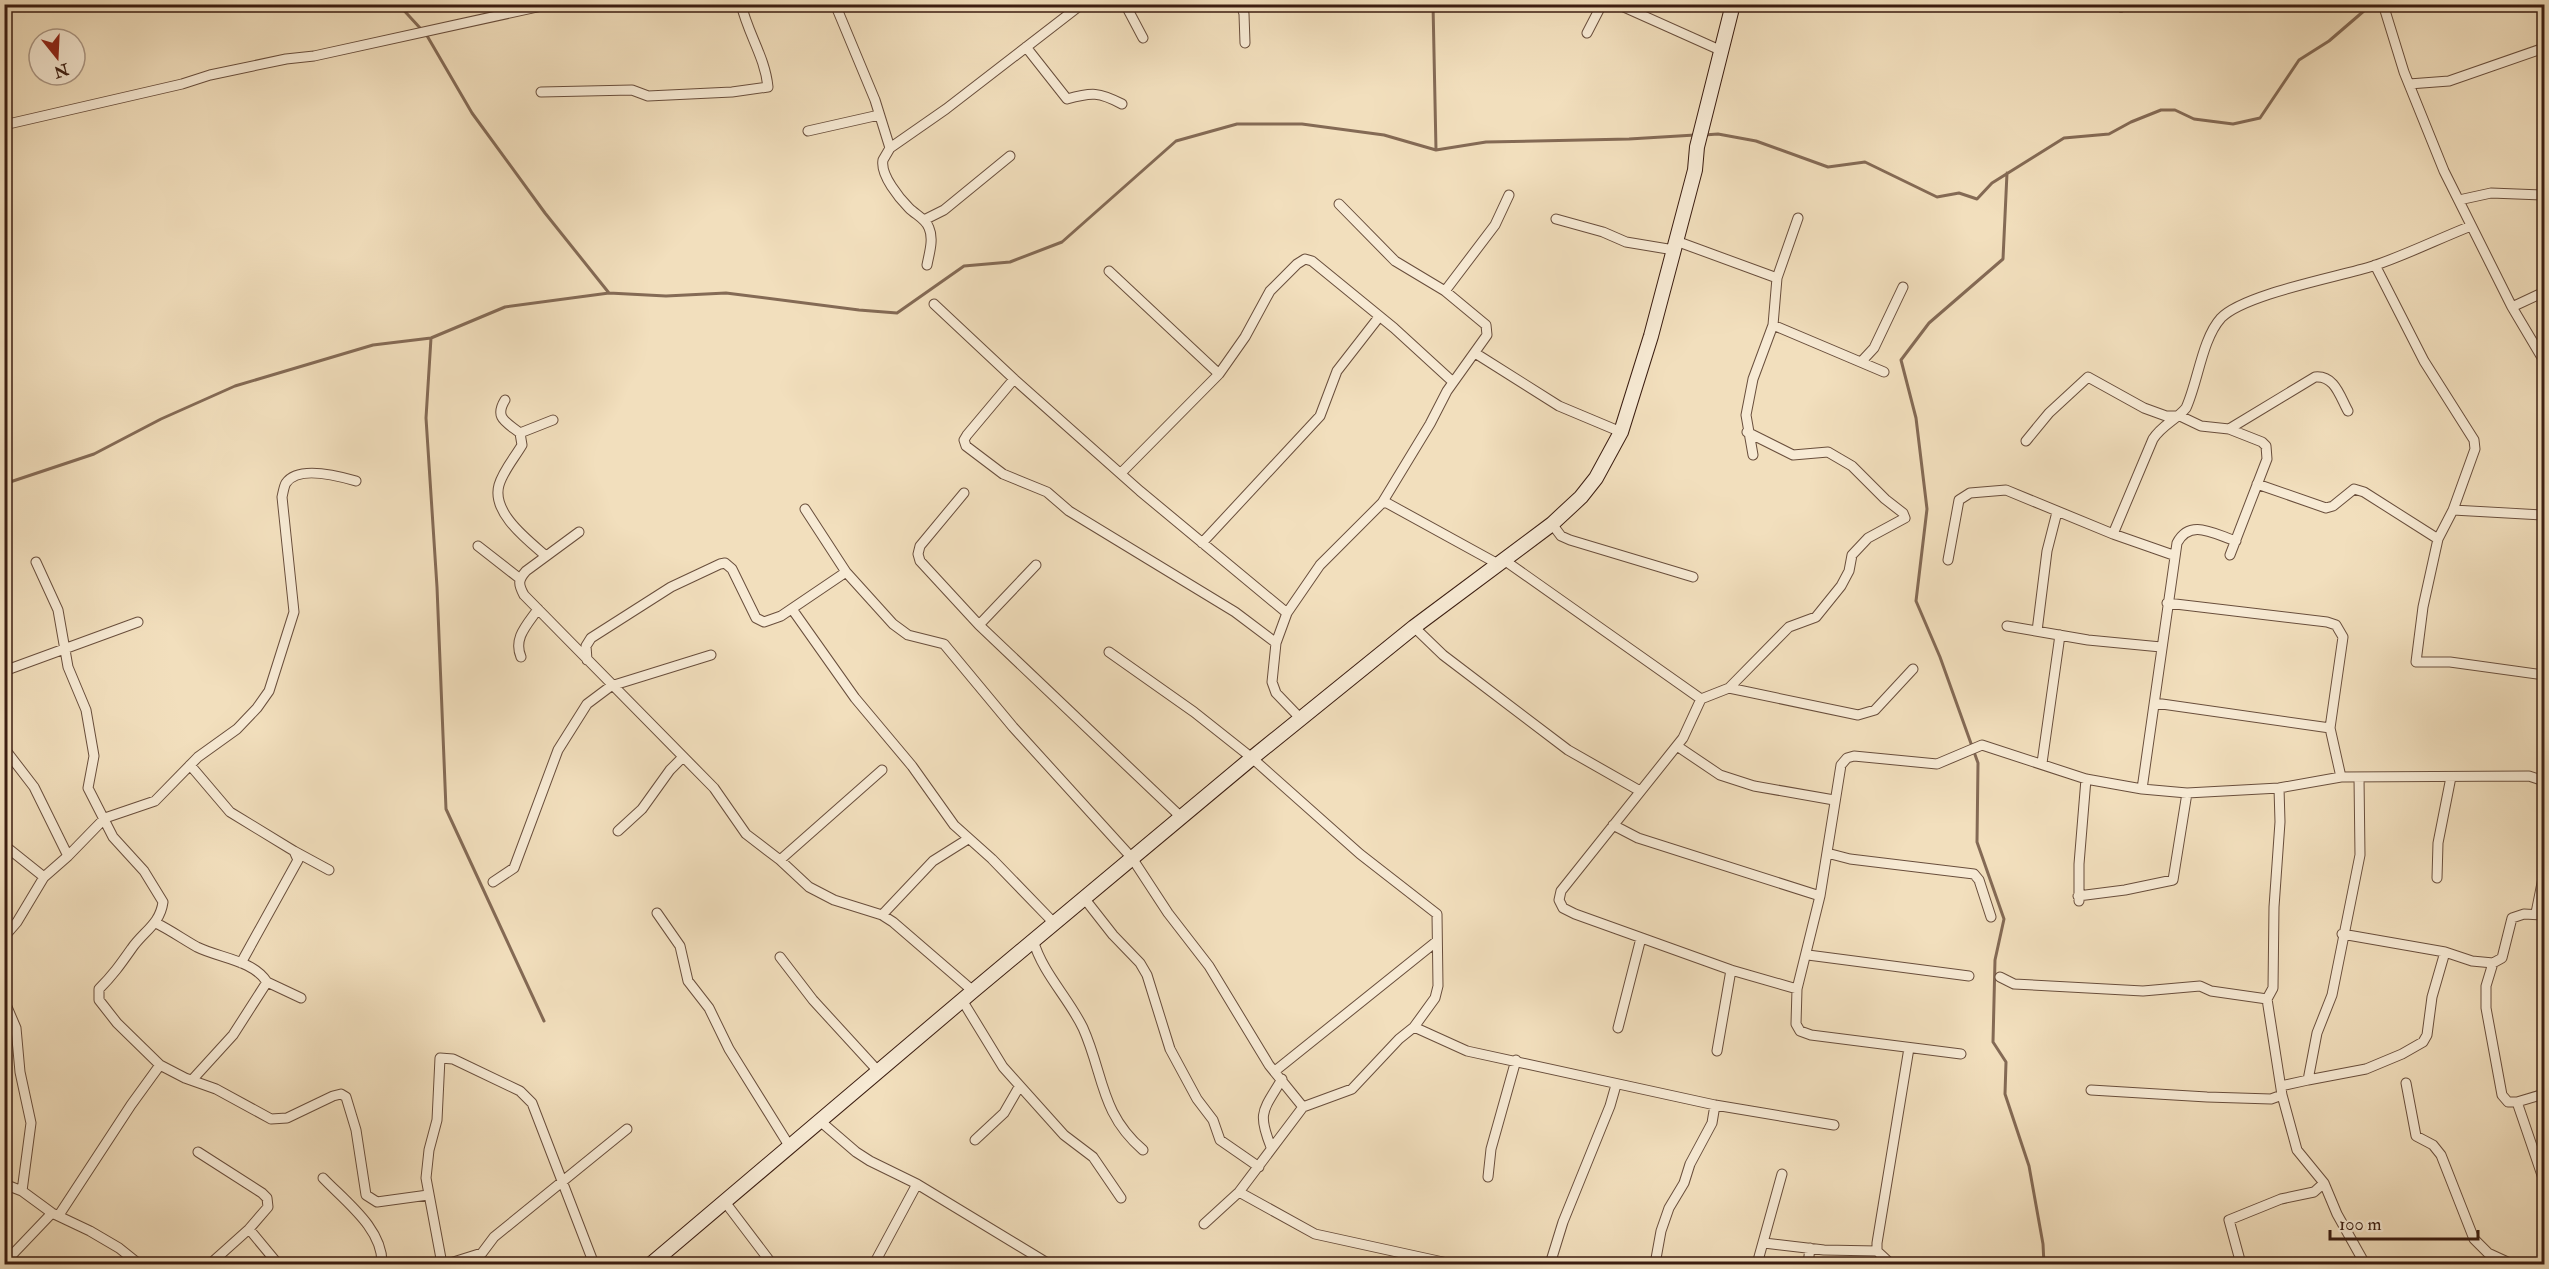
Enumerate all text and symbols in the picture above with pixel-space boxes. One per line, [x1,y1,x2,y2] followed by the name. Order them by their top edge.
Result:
[27,27,87,87] north arrow
[51,58,72,82] text: N
[2330,1203,2478,1241] scale bar
[2339,1213,2382,1236] text: 100 m

